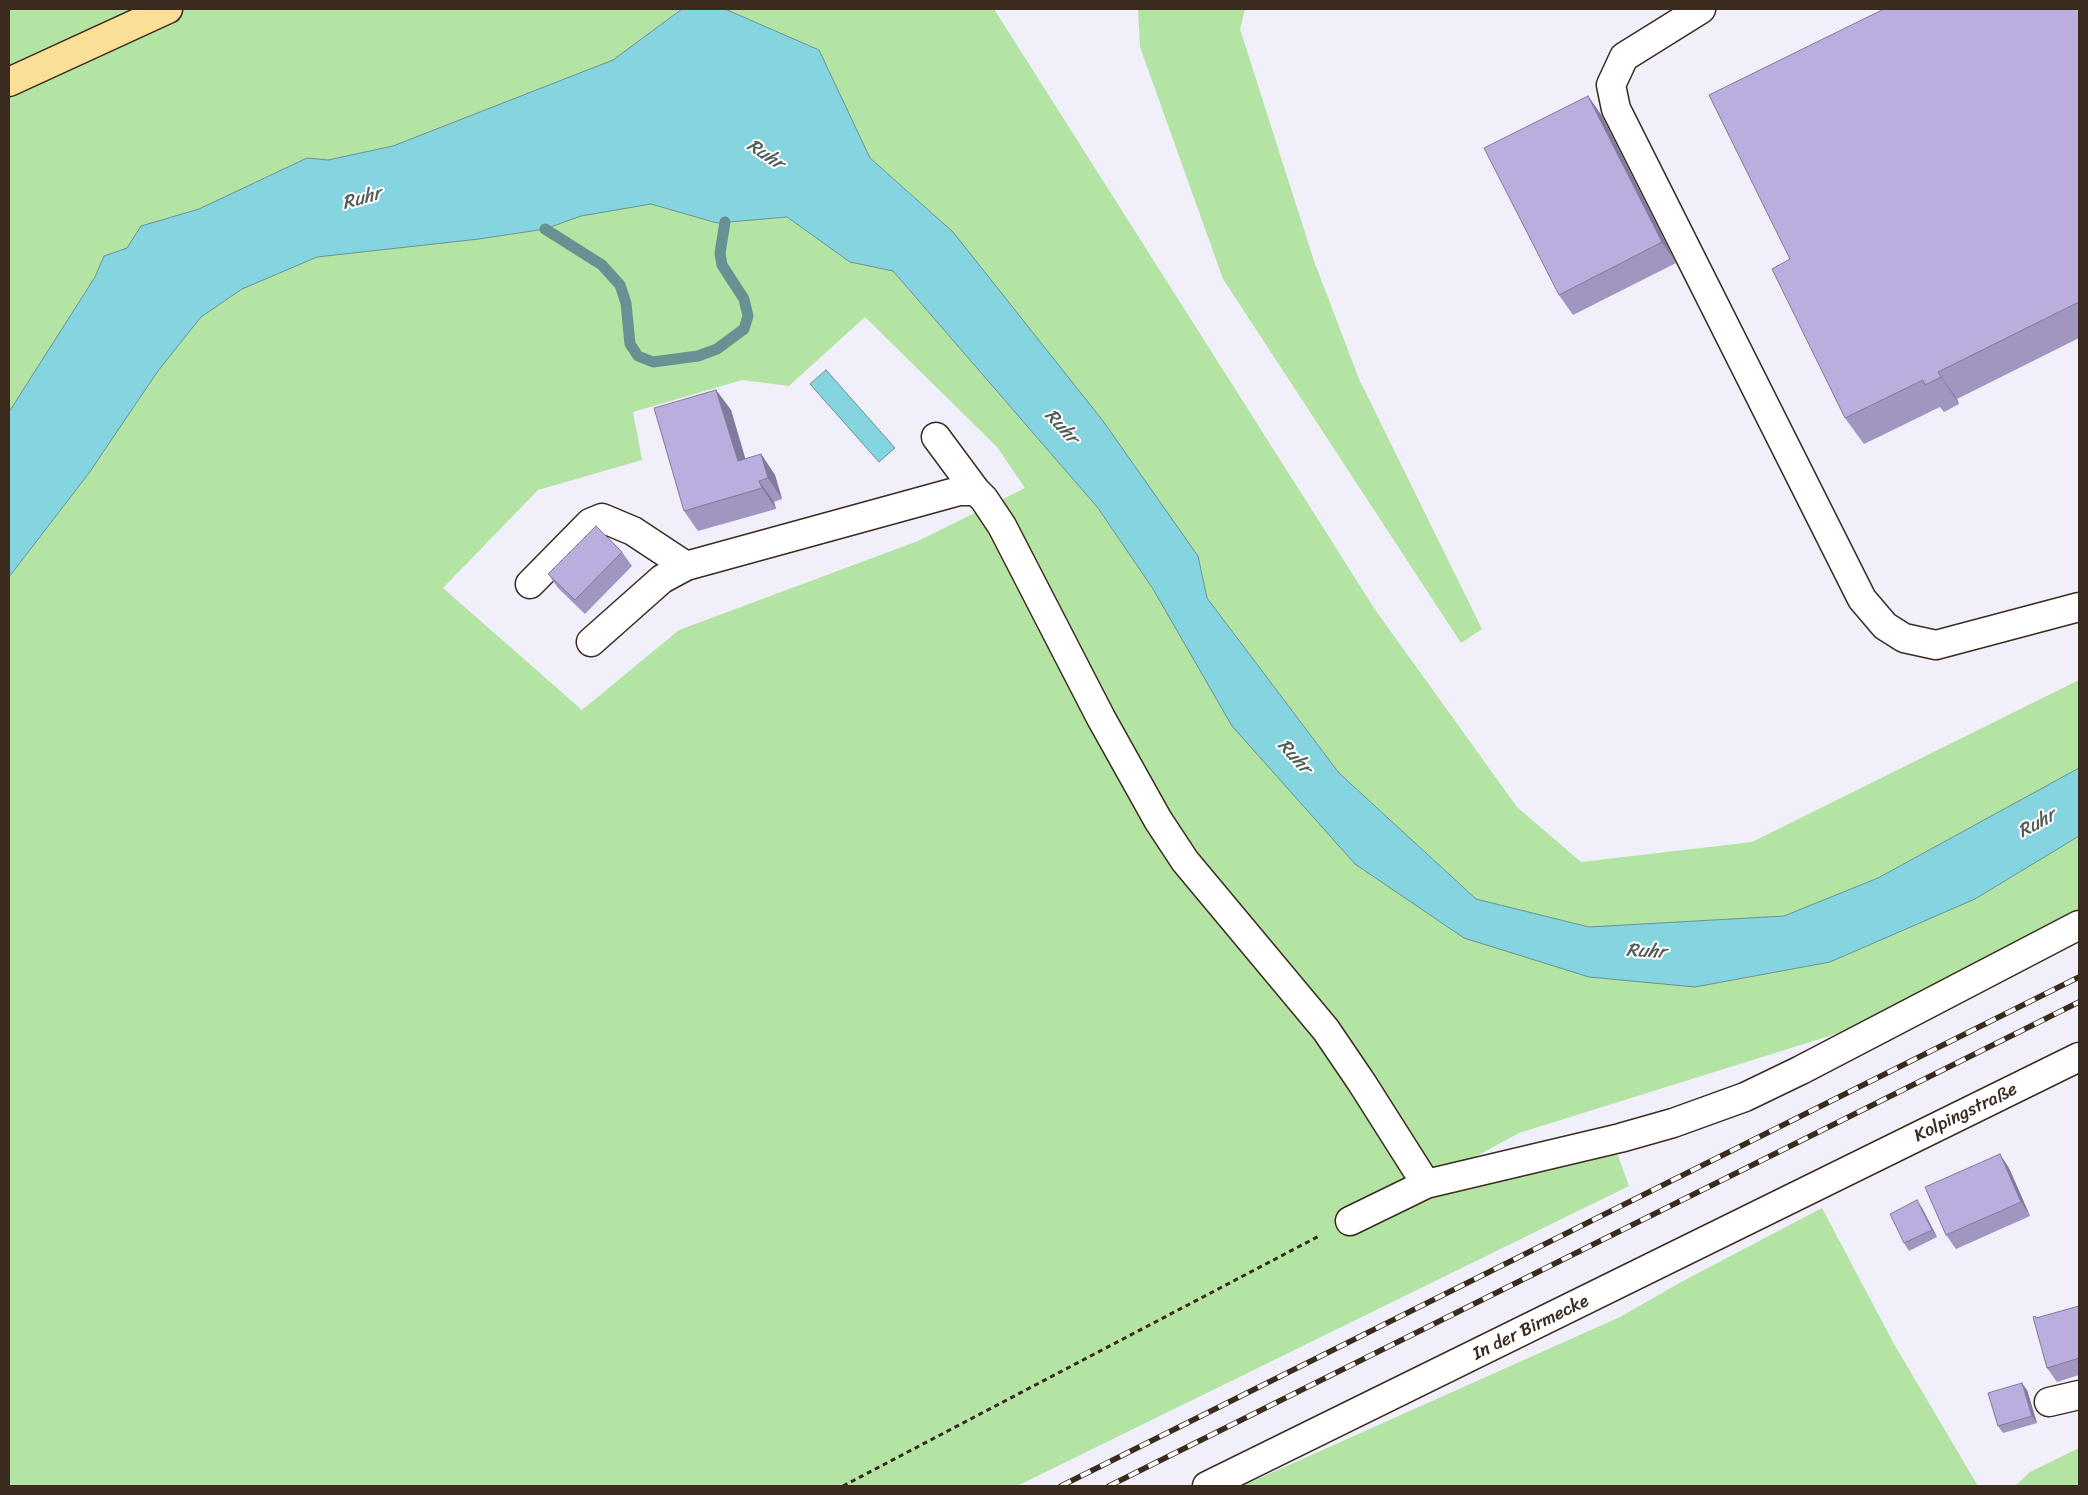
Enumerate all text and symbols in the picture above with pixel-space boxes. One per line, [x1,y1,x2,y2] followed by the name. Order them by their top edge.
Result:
[742,135,788,175] water label: Ruhr
[340,183,384,215] water label: Ruhr
[1039,405,1083,449] water label: Ruhr
[1272,735,1316,779] water label: Ruhr
[2014,804,2060,844] water label: Ruhr
[1626,940,1666,964] water label: Ruhr
[1911,1079,2021,1147] street label: Kolpingstraße
[1470,1291,1592,1365] street label: In der Birmecke

